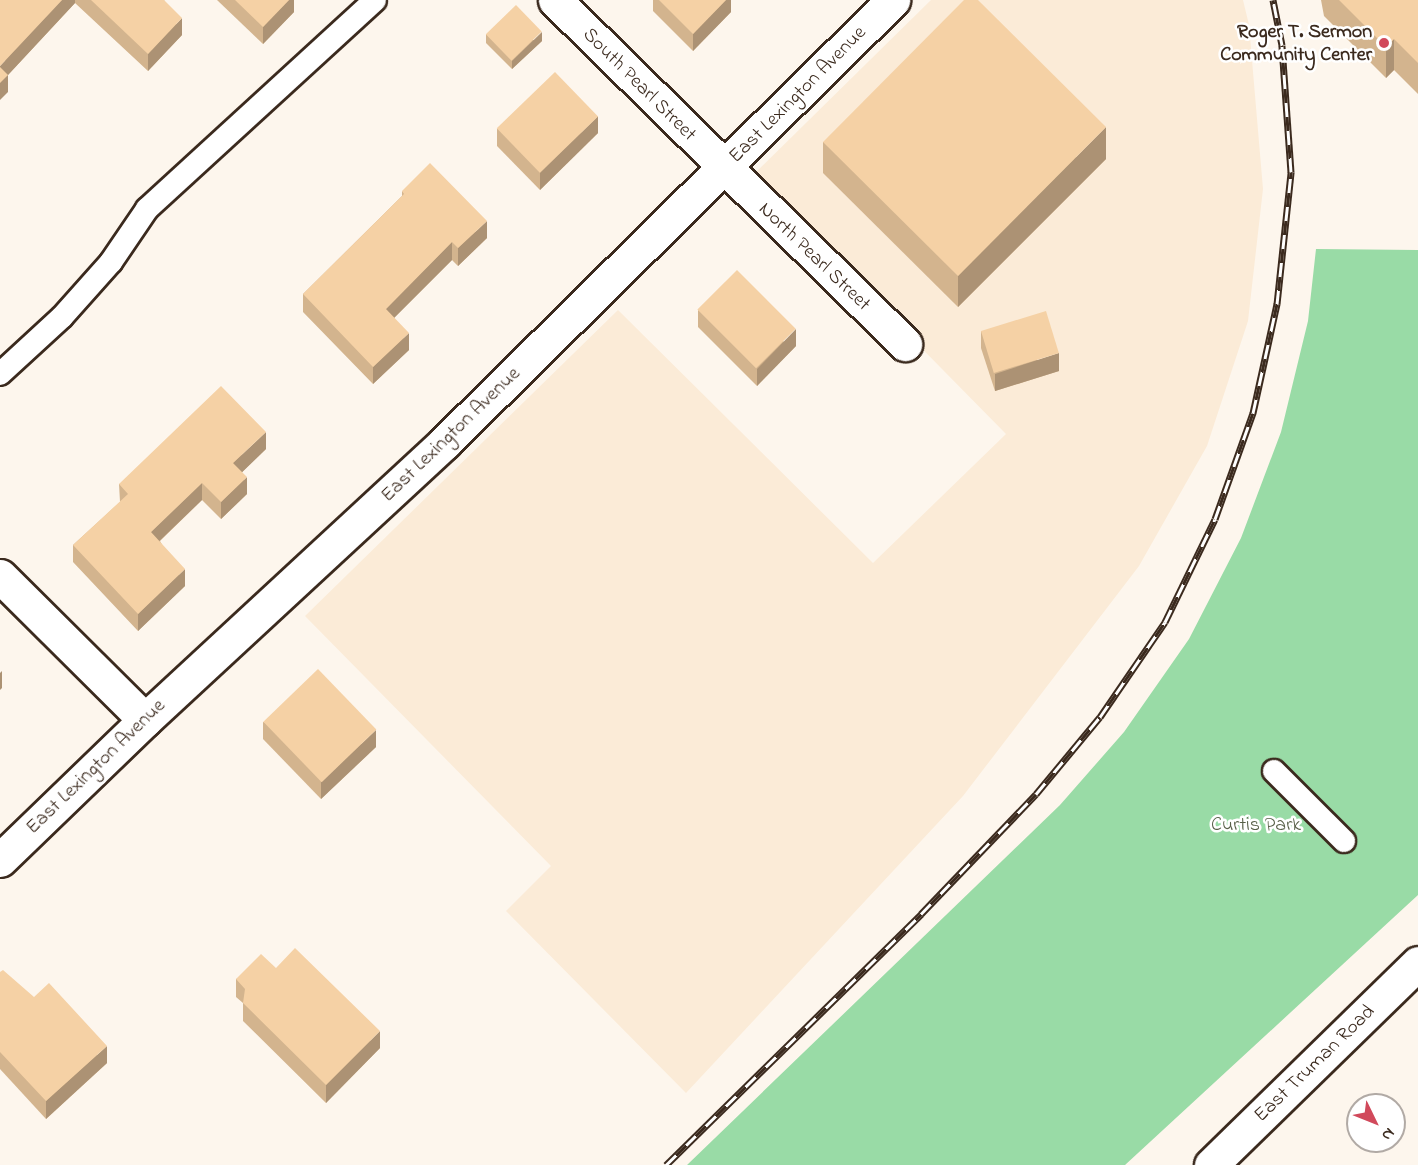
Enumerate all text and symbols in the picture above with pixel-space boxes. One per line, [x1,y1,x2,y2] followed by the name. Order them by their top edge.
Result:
[1220,20,1372,67] place label: Roger T. Sermon Community Center
[724,21,872,169] street label: East Lexington Avenue
[577,23,701,147] street label: South Pearl Street
[1377,36,1391,50] marker: Roger T. Sermon Community Center
[753,198,875,316] street label: North Pearl Street
[376,362,526,508] street label: East Lexington Avenue
[21,694,171,840] street label: East Lexington Avenue
[1211,813,1301,837] park label: Curtis Park
[1250,1000,1380,1128] street label: East Truman Road
[1346,1093,1406,1153] north arrow
[1375,1122,1400,1146] text: N

